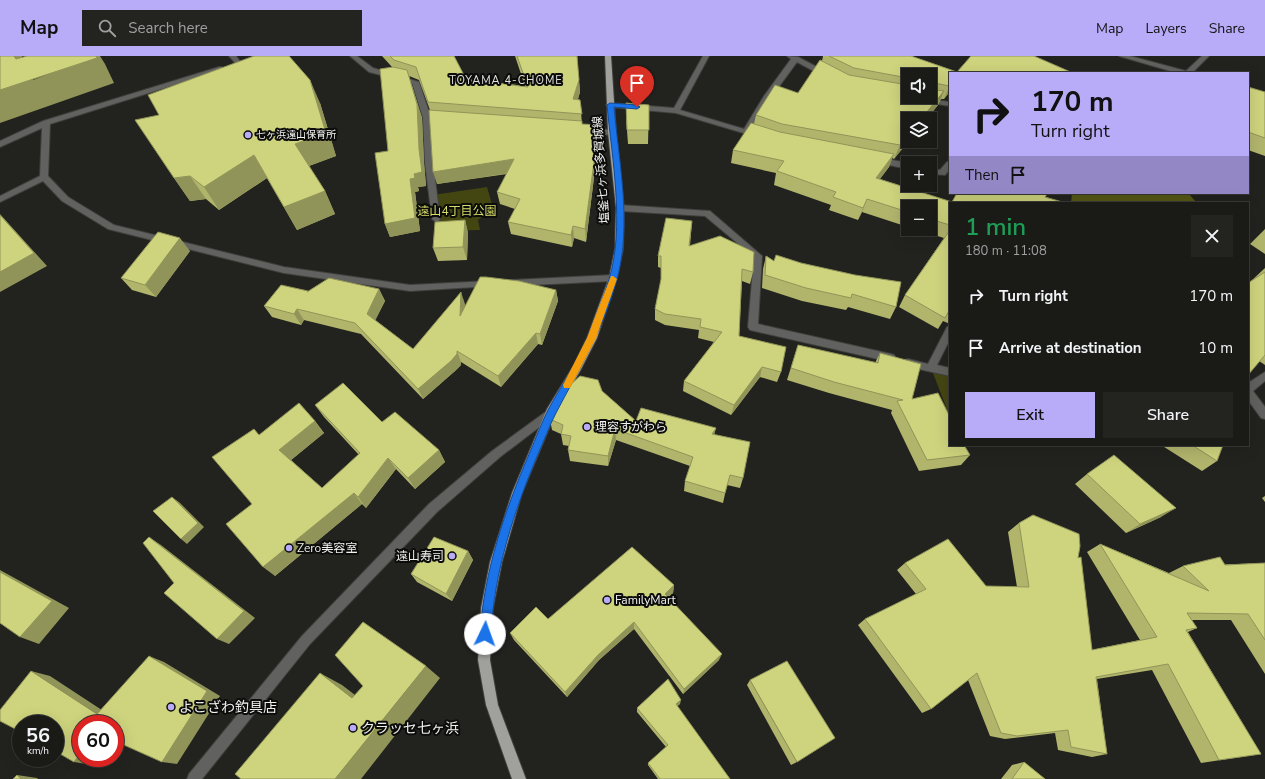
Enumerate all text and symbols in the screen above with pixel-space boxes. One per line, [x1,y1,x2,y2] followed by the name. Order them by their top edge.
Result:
[82,10,362,46] search box
[20,15,58,41] text: Map
[96,17,118,39] icon: search
[128,18,208,38] text: Search here
[1096,19,1123,38] text: Map
[1145,19,1187,38] text: Layers
[1209,19,1245,38] text: Share
[620,66,654,107] pin
[901,68,937,236] map controls
[901,68,937,104] button: sound
[626,72,648,94] icon: arrive
[449,73,563,88] district label: TOYAMA 4-CHOME
[1031,83,1114,121] text: 170 m
[965,88,1017,140] icon: right
[901,112,937,148] button: layers
[589,116,613,224] street label: 塩釜七ヶ浜多賀城線
[1031,119,1110,143] text: Turn right
[256,128,336,142] place label: 七ヶ浜遠山保育所
[243,130,253,140] marker: 七ヶ浜遠山保育所
[901,156,937,192] button: +
[1007,164,1029,186] icon: arrive
[965,165,999,185] text: Then
[901,200,937,236] button: −
[417,203,497,219] park label: 遠山4丁目公園
[965,211,1026,243] text: 1 min
[1191,215,1233,257] button: close
[965,242,1047,260] text: 180 m · 11:08
[965,285,987,307] icon: right
[999,286,1068,306] text: Turn right
[1189,286,1233,306] text: 170 m
[965,337,987,359] icon: arrive
[999,338,1142,358] text: Arrive at destination
[1198,338,1233,358] text: 10 m
[965,392,1095,438] button: Exit
[1103,392,1233,438] button: Share
[595,419,667,435] place label: 理容すがわら
[582,422,592,432] marker: 理容すがわら
[297,540,357,556] place label: Zero美容室
[284,543,294,553] marker: Zero美容室
[396,548,444,564] place label: 遠山寿司
[447,551,457,561] marker: 遠山寿司
[615,592,677,608] place label: FamilyMart
[602,595,612,605] marker: FamilyMart
[464,613,506,655] position arrow
[179,698,277,717] place label: よこざわ釣具店
[166,702,176,712] marker: よこざわ釣具店
[72,715,124,767] speed limit sign: 60
[361,719,459,738] place label: クラッセ七ヶ浜
[26,722,50,749] text: 56
[348,723,358,733] marker: クラッセ七ヶ浜
[27,744,49,758] text: km/h

